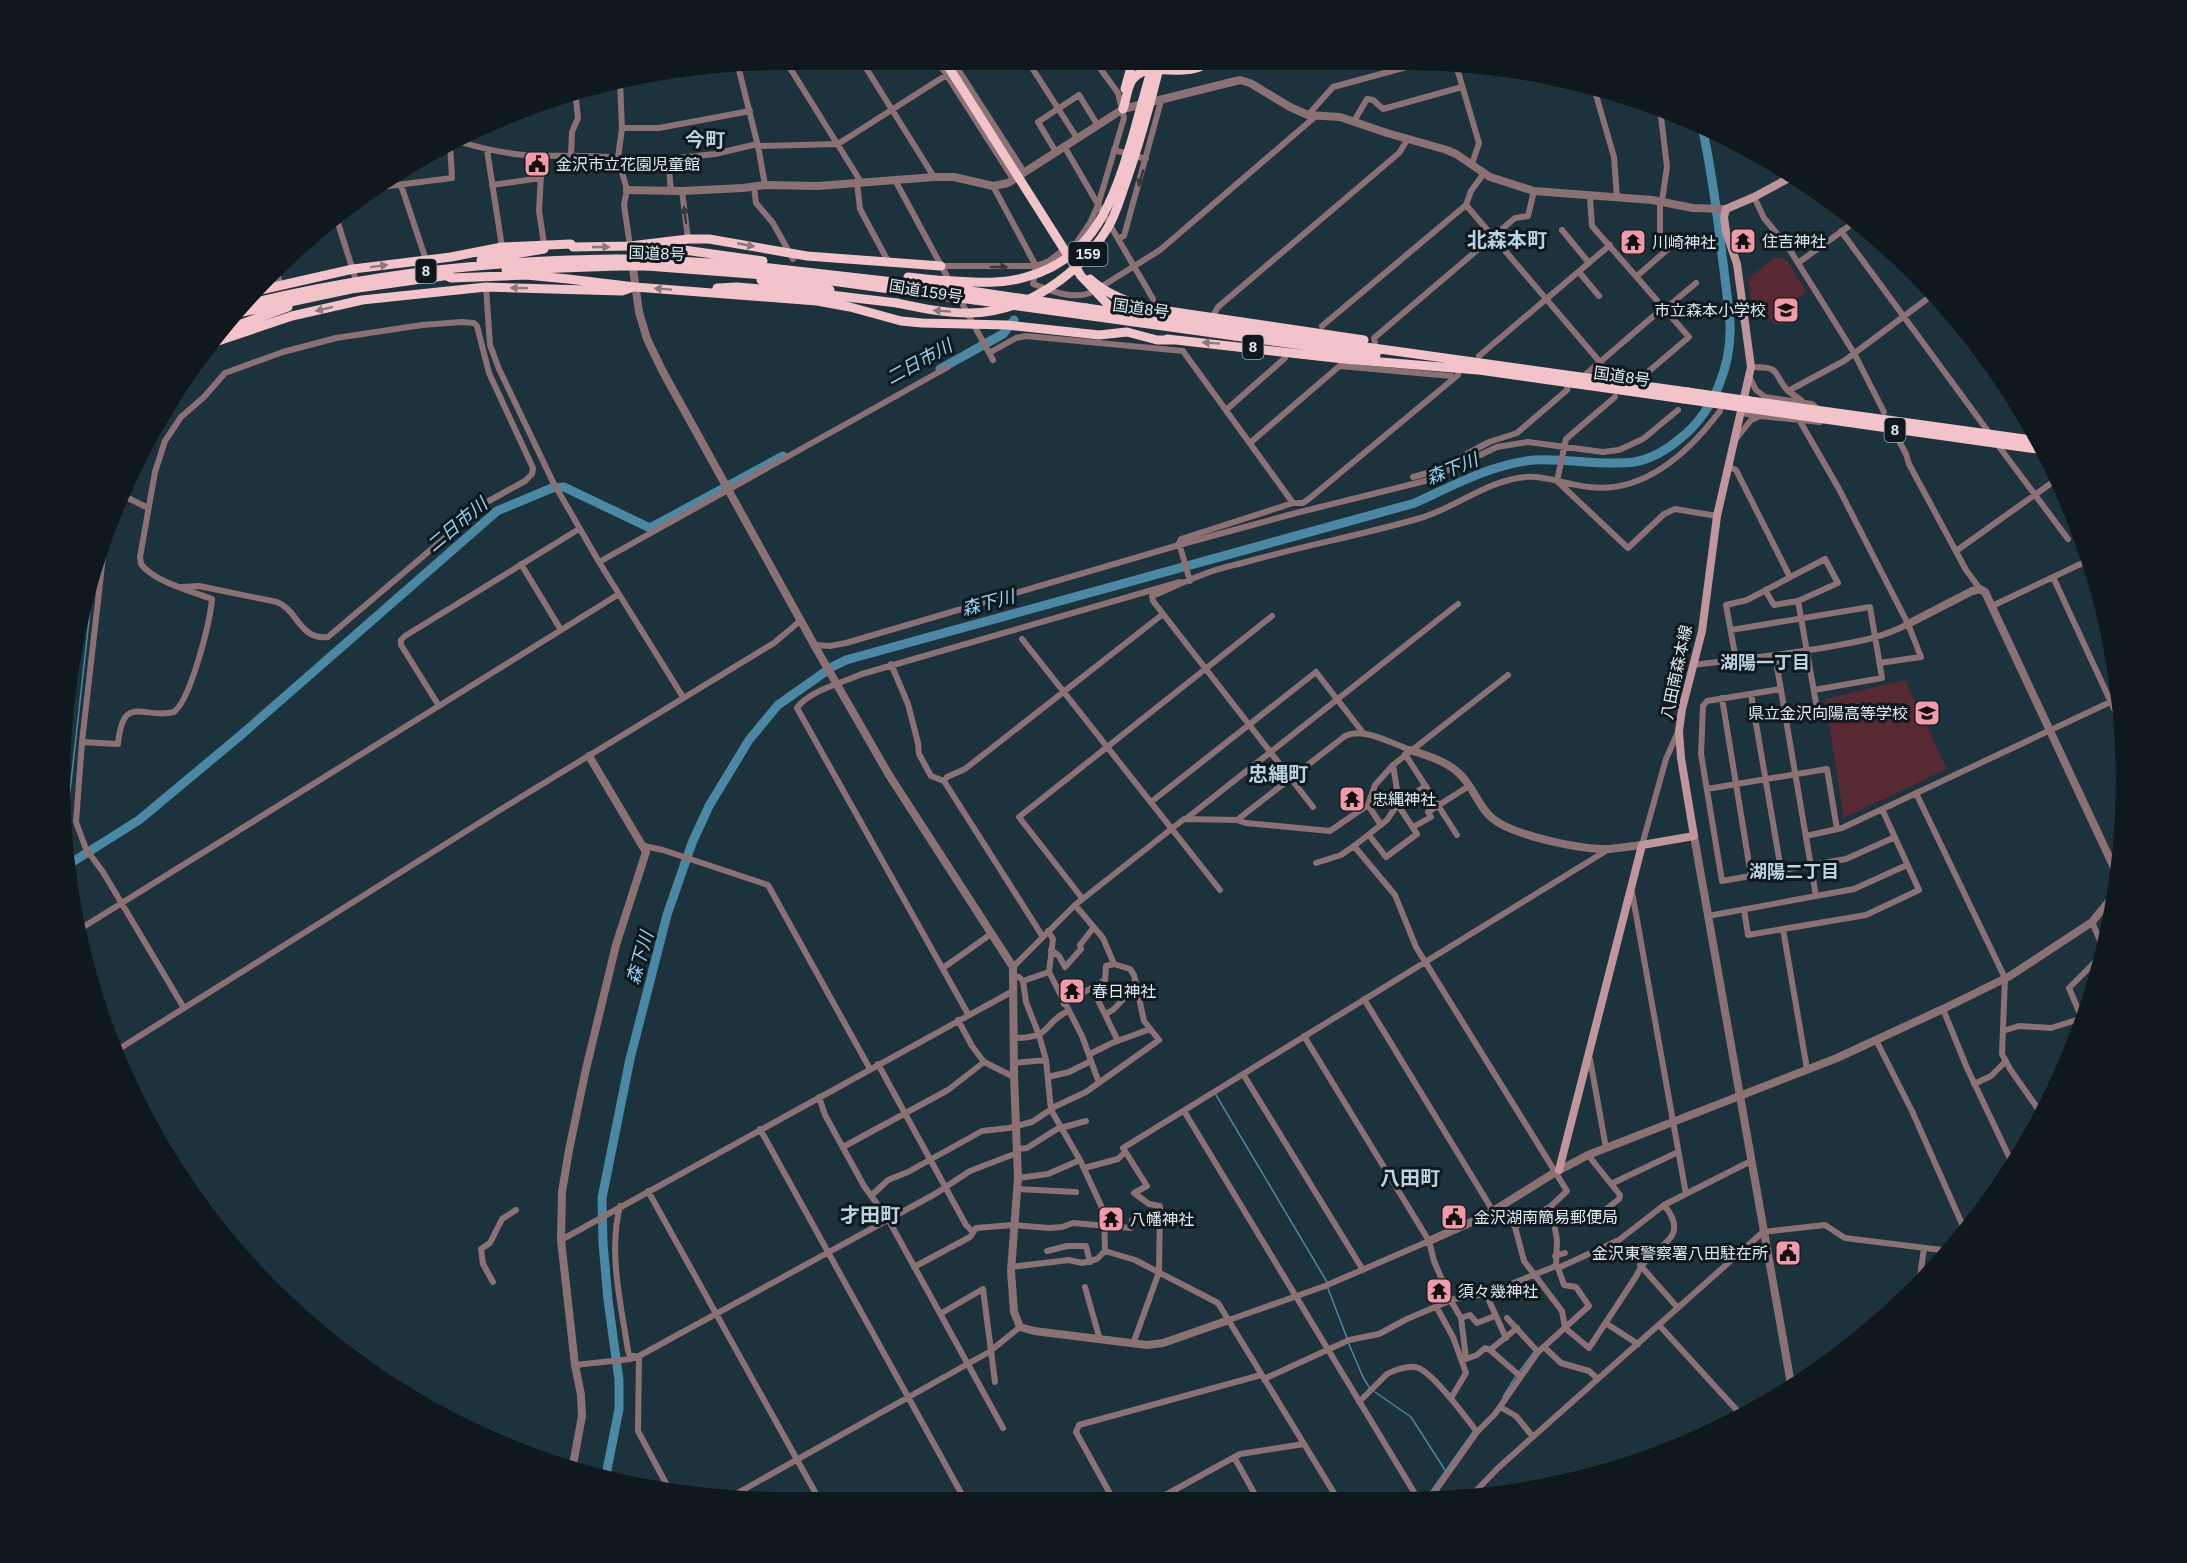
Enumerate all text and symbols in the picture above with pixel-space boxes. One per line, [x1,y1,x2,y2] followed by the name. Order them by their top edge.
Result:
[685,129,725,151] district label: 今町
[522,149,552,179] public building icon: 金沢市立花園児童館
[556,156,700,173] place label: 金沢市立花園児童館
[1136,169,1145,187] one-way arrow
[680,205,689,224] one-way arrow
[1728,226,1758,256] temple icon: 住吉神社
[1618,227,1648,257] temple icon: 川崎神社
[1467,229,1547,251] district label: 北森本町
[1762,233,1826,250] place label: 住吉神社
[1652,234,1716,251] place label: 川崎神社
[736,241,755,250] one-way arrow
[592,242,611,252] one-way arrow
[1068,242,1108,266] road number: 159
[628,244,686,263] street label: 国道8号
[416,259,436,283] road number: 8
[369,261,388,270] one-way arrow
[990,262,1009,272] one-way arrow
[888,277,964,306] street label: 国道159号
[510,284,529,293] one-way arrow
[653,284,672,294] one-way arrow
[1771,295,1801,325] school or university icon: 市立森本小学校
[1112,296,1170,321] street label: 国道8号
[1654,302,1766,319] place label: 市立森本小学校
[315,304,333,314] one-way arrow
[932,306,951,316] one-way arrow
[883,335,957,388] water label: 二日市川
[1242,335,1264,359] road number: 8
[1201,338,1220,348] one-way arrow
[1593,364,1651,389] street label: 国道8号
[1884,418,1906,442] road number: 8
[1423,449,1483,488] water label: 森下川
[423,493,493,556] water label: 二日市川
[959,586,1019,620] water label: 森下川
[1658,623,1695,721] street label: 八田南森本線
[1720,653,1810,673] district label: 湖陽一丁目
[1912,698,1942,728] school or university icon: 県立金沢向陽高等学校
[1748,705,1908,722] place label: 県立金沢向陽高等学校
[1248,763,1308,785] district label: 忠縄町
[1337,784,1367,814] temple icon: 忠縄神社
[1372,791,1436,808] place label: 忠縄神社
[1749,862,1839,882] district label: 湖陽二丁目
[623,927,658,987] water label: 森下川
[1057,976,1087,1006] temple icon: 春日神社
[1092,983,1156,1000] place label: 春日神社
[1380,1167,1440,1189] district label: 八田町
[1439,1202,1469,1232] public building icon: 金沢湖南簡易郵便局
[840,1204,900,1226] district label: 才田町
[1096,1204,1126,1234] temple icon: 八幡神社
[1474,1209,1618,1226] place label: 金沢湖南簡易郵便局
[1130,1211,1194,1228] place label: 八幡神社
[1773,1238,1803,1268] public building icon: 金沢東警察署八田駐在所
[1592,1245,1768,1262] place label: 金沢東警察署八田駐在所
[1424,1276,1454,1306] temple icon: 須々幾神社
[1458,1283,1538,1300] place label: 須々幾神社

